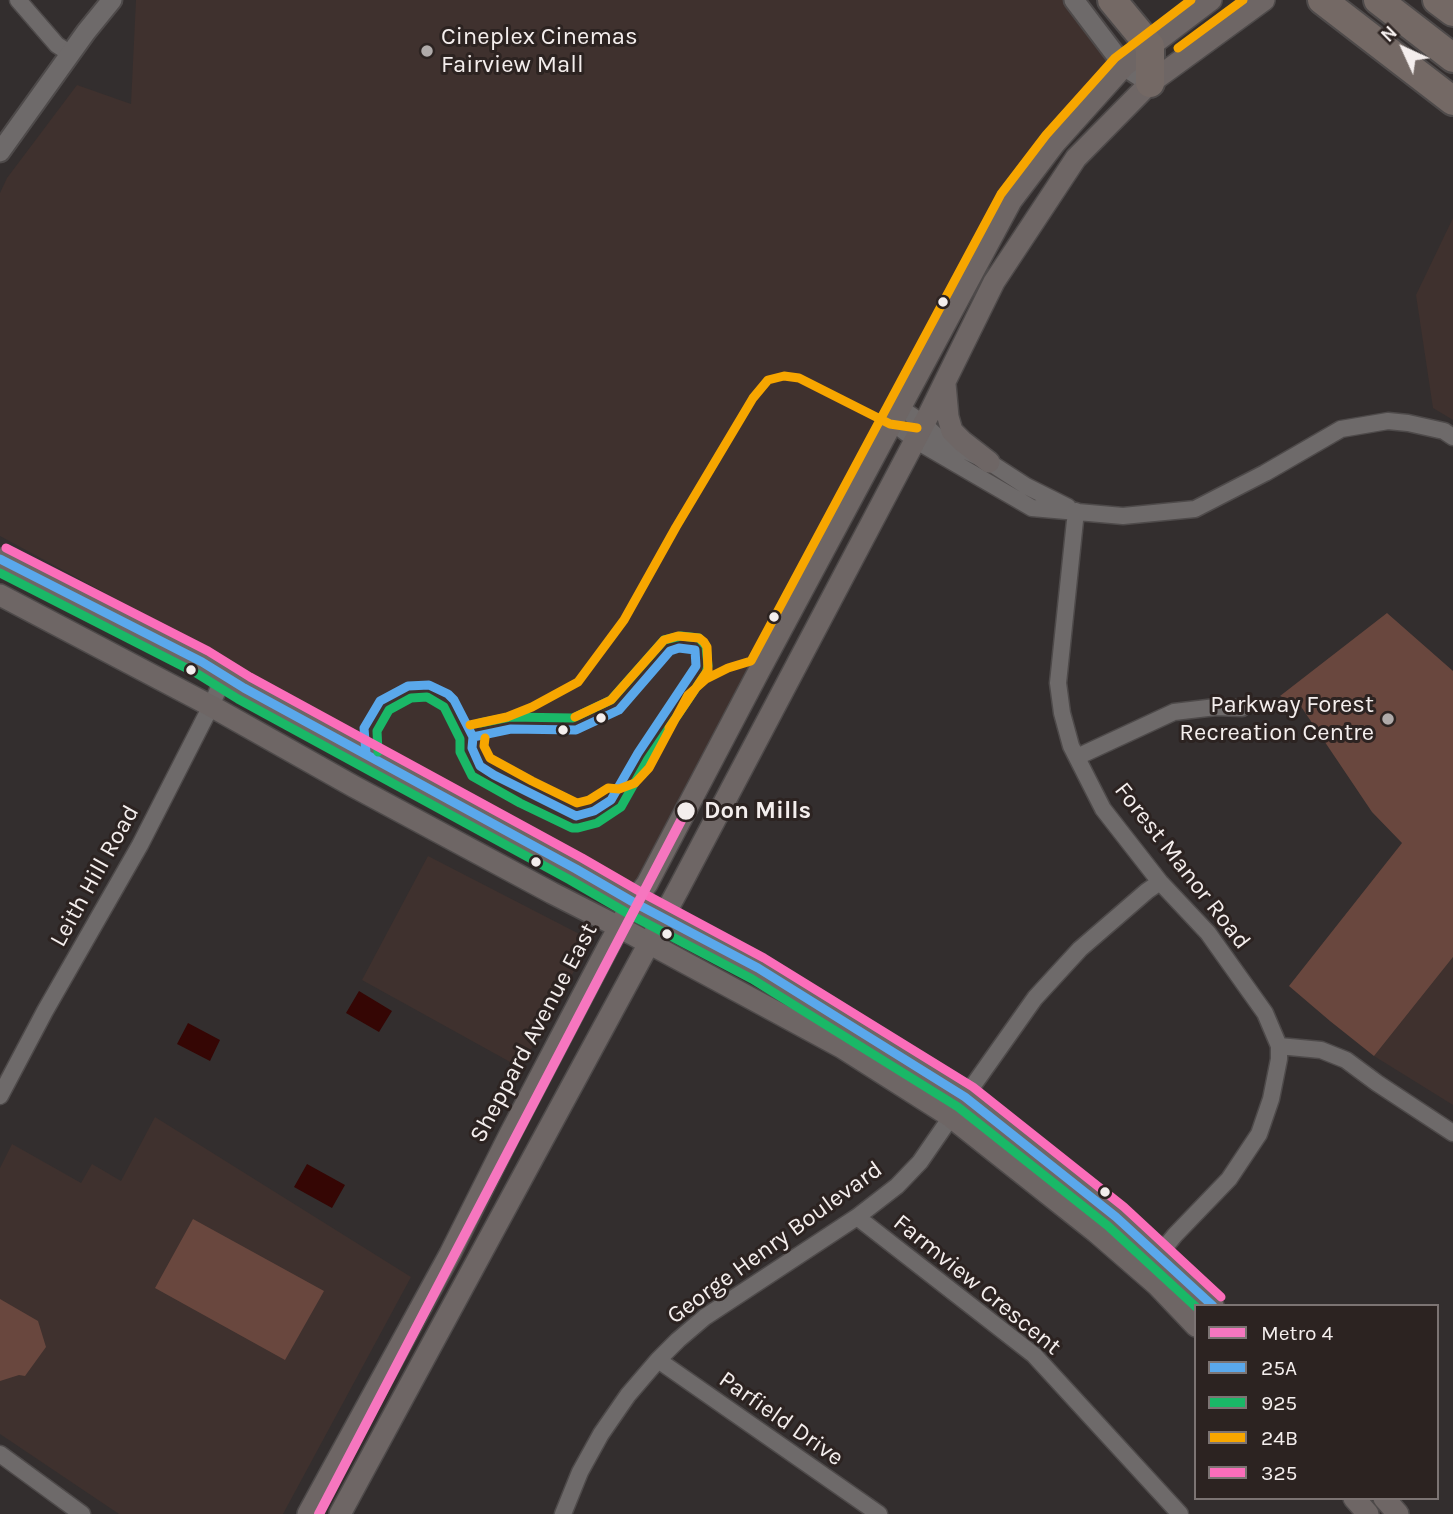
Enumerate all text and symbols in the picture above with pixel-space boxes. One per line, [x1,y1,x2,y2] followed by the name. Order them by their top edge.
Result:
[1369,14,1439,84] north arrow
[1377,22,1402,47] text: N
[441,23,638,79] place label: Cineplex Cinemas Fairview Mall
[419,43,435,59] marker: Cineplex Cinemas Fairview Mall
[936,295,950,309] unlabelled marker
[767,610,781,624] unlabelled marker
[184,663,198,677] unlabelled marker
[1179,691,1374,747] place label: Parkway Forest Recreation Centre
[594,711,608,725] unlabelled marker
[1380,711,1396,727] marker: Parkway Forest Recreation Centre
[556,723,570,737] unlabelled marker
[1108,777,1256,955] street label: Forest Manor Road
[704,797,811,825] place label: Don Mills
[44,800,146,952] street label: Leith Hill Road
[675,800,697,822] marker: Don Mills
[529,855,543,869] unlabelled marker
[464,918,604,1148] street label: Sheppard Avenue East
[660,927,674,941] unlabelled marker
[662,1155,888,1331] street label: George Henry Boulevard
[1098,1185,1112,1199] unlabelled marker
[887,1209,1067,1361] street label: Farmview Crescent
[1194,1304,1439,1500] legend
[1261,1321,1333,1345] text: Metro 4
[1261,1356,1297,1380] text: 25A
[713,1365,849,1473] street label: Parfield Drive
[1261,1391,1297,1415] text: 925
[1261,1426,1298,1450] text: 24B
[1261,1461,1297,1485] text: 325

